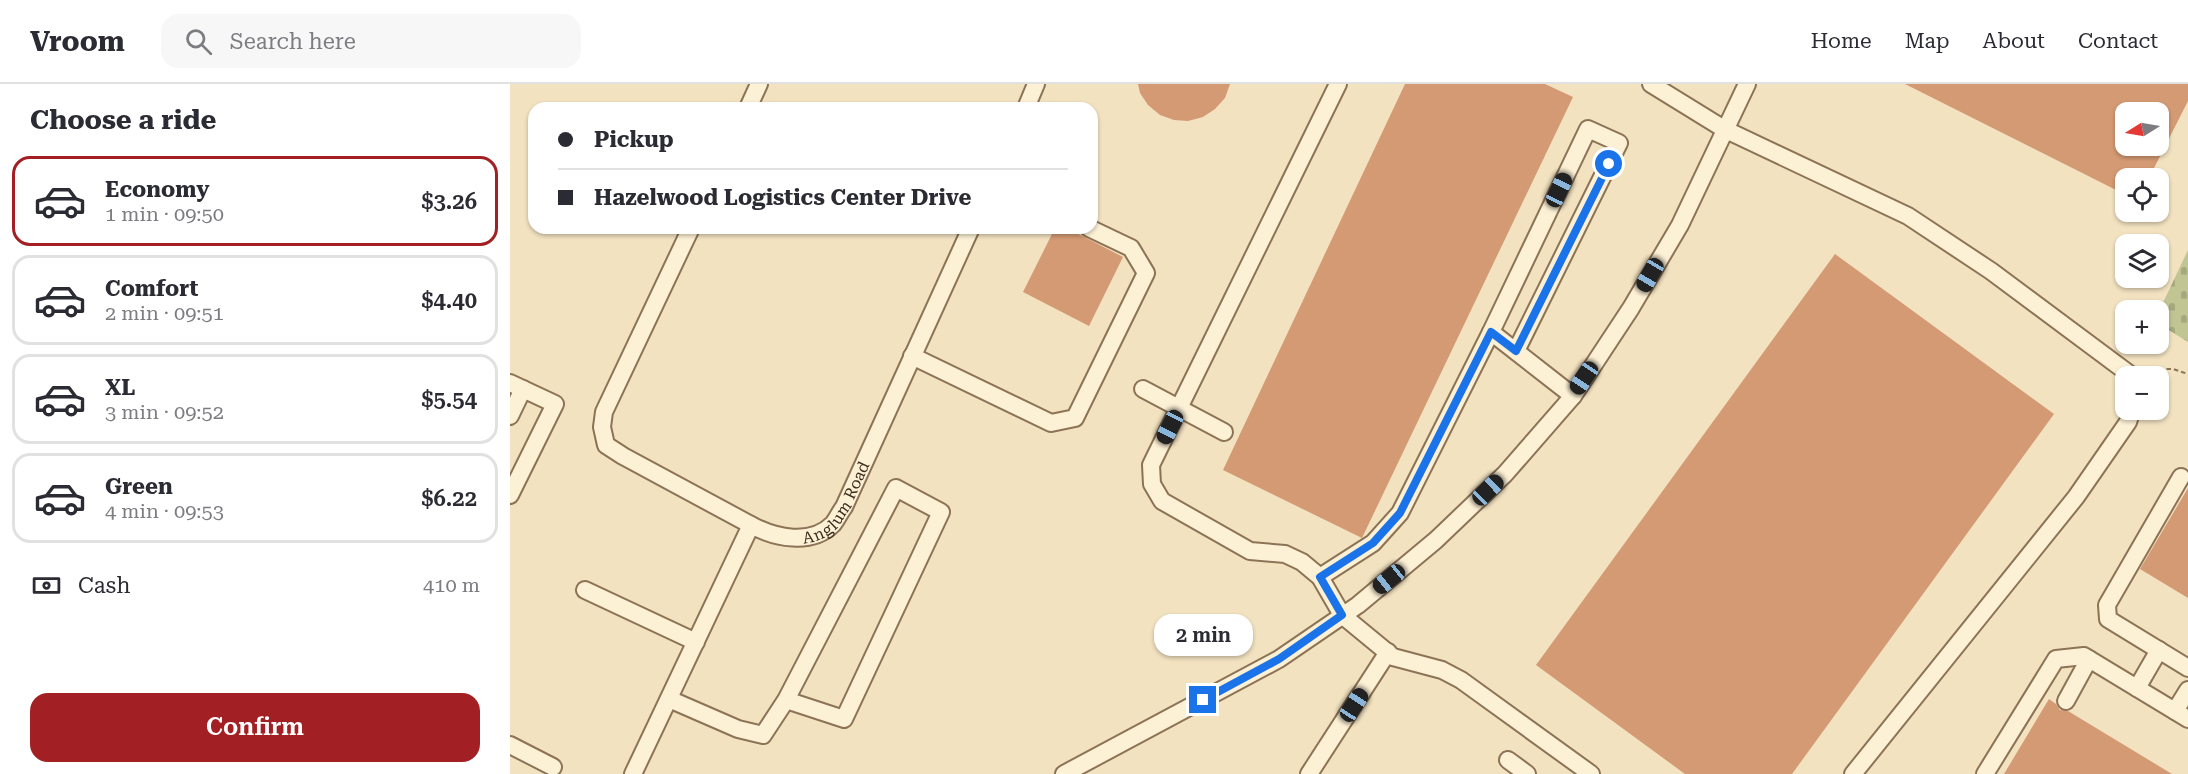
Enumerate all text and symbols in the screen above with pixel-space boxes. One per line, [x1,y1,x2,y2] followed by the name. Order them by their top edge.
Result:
[161,14,581,68] search box
[30,25,125,58] text: Vroom
[182,25,215,58] icon: search
[230,29,356,54] text: Search here
[1811,29,1872,53] text: Home
[1905,29,1950,53] text: Map
[1983,29,2045,53] text: About
[2078,29,2158,53] text: Contact
[2115,102,2169,156] north arrow
[2115,102,2169,420] map controls
[30,104,216,136] text: Choose a ride
[594,127,674,152] text: Pickup
[1595,150,1622,177] route start
[2115,168,2169,222] button: locate
[1543,170,1575,210] car
[33,174,87,228] icon: car
[105,177,209,202] text: Economy
[594,185,971,210] text: Hazelwood Logistics Center Drive
[421,189,477,214] text: $3.26
[105,202,224,226] text: 1 min · 09:50
[2115,234,2169,288] button: layers
[1633,255,1667,295] car
[33,273,87,327] icon: car
[105,276,198,301] text: Comfort
[421,288,477,313] text: $4.40
[2115,300,2169,354] button: +
[105,301,224,325] text: 2 min · 09:51
[1566,358,1602,398] car
[2115,366,2169,420] button: −
[33,372,87,426] icon: car
[105,375,135,400] text: XL
[421,387,477,412] text: $5.54
[105,400,224,424] text: 3 min · 09:52
[1154,407,1186,447] car
[801,458,873,547] street label: Anglum Road
[33,471,87,525] icon: car
[1469,471,1507,509] car
[105,474,173,499] text: Green
[421,486,477,511] text: $6.22
[105,499,224,523] text: 4 min · 09:53
[1369,561,1409,597] car
[30,569,63,602] icon: cash
[78,573,130,598] text: Cash
[423,573,480,597] text: 410 m
[1154,613,1252,655] callout: 2 min
[1176,623,1231,647] text: 2 min
[1337,685,1371,725] car
[1189,686,1216,713] route end
[30,693,480,762] button: Confirm

